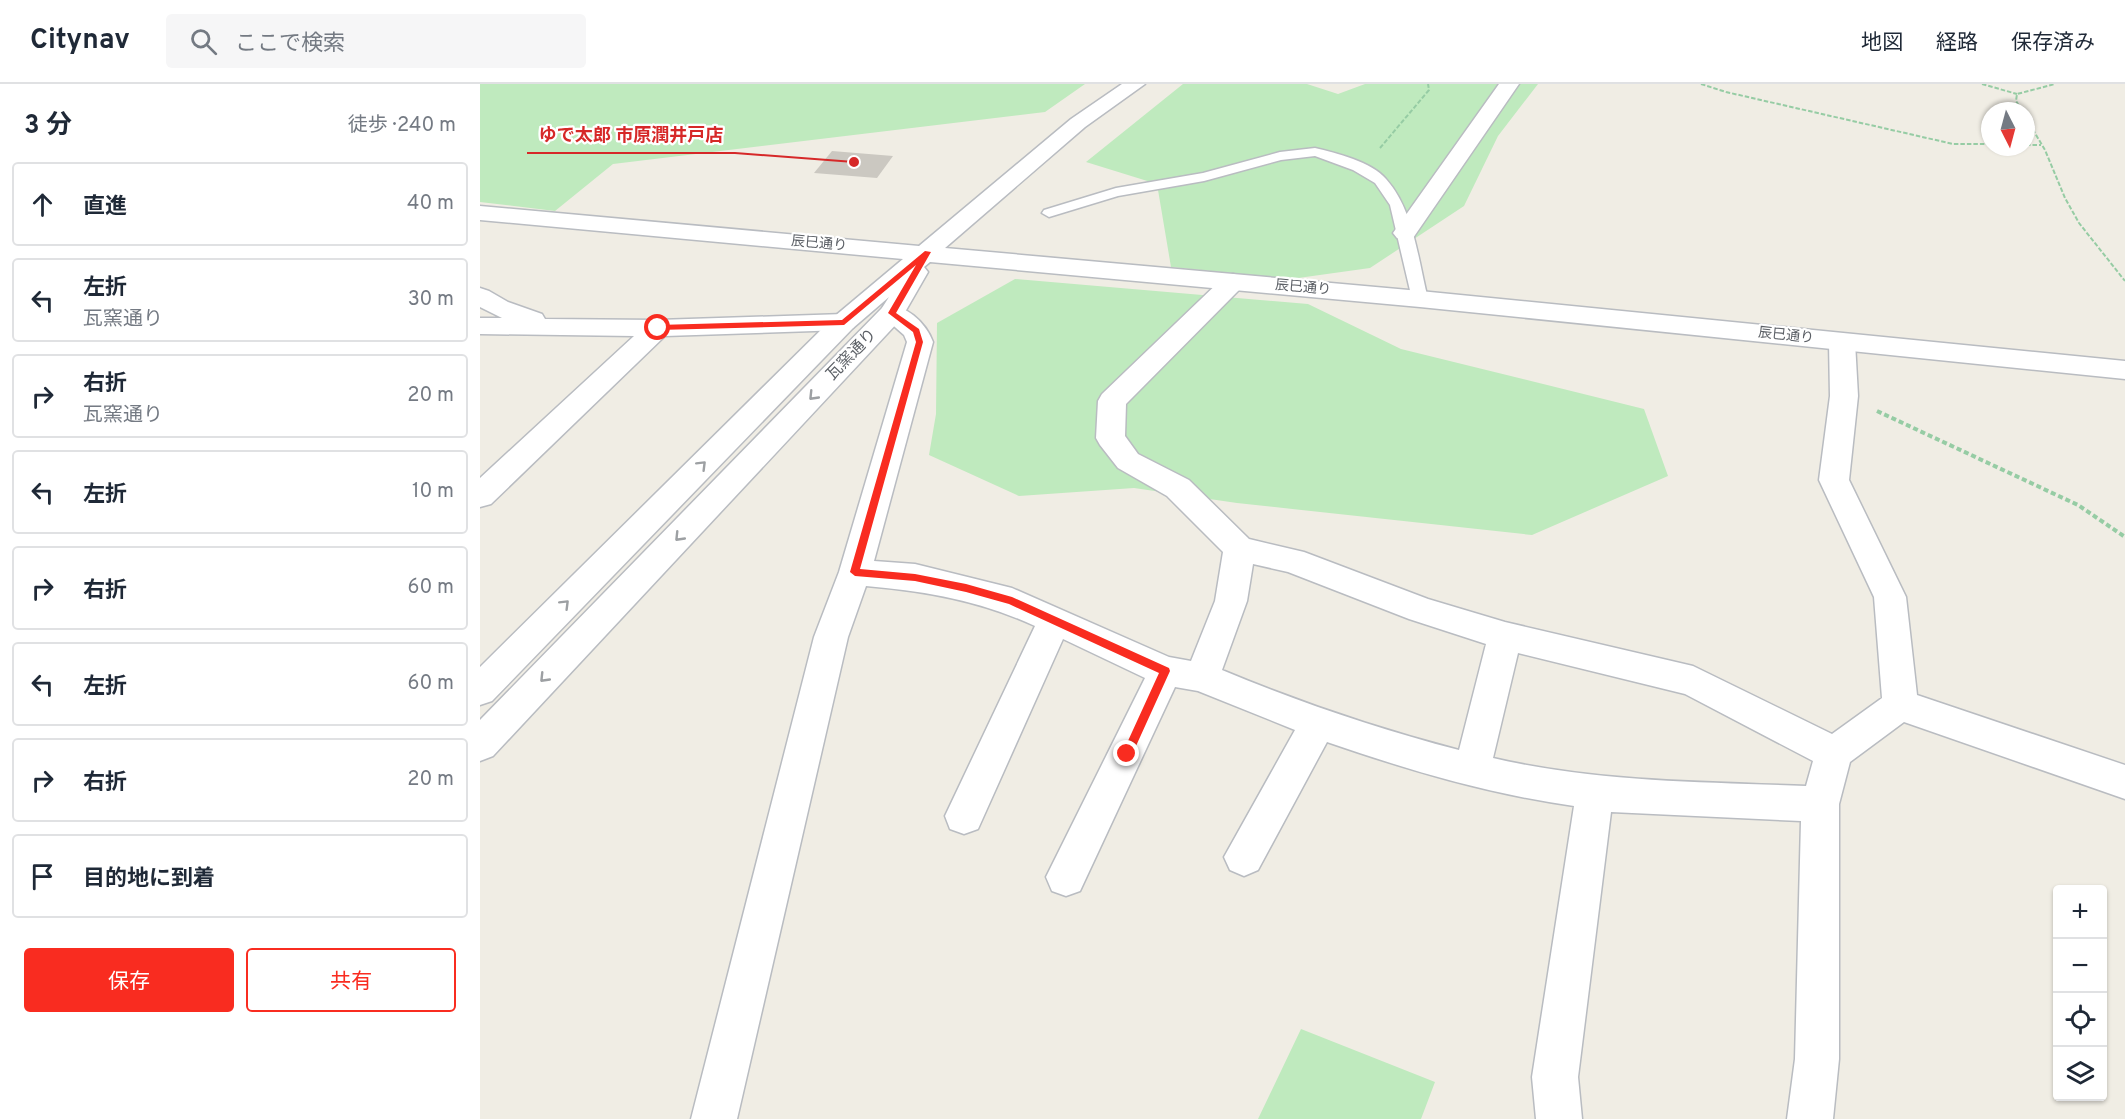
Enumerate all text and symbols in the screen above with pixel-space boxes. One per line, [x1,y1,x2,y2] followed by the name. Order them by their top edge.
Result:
[166,14,586,68] search box
[30,23,130,59] text: Citynav
[187,25,220,58] icon: search
[1861,30,1903,57] text: 地図
[1936,30,1978,57] text: 経路
[2011,30,2095,57] text: 保存済み
[235,31,345,58] text: ここで検索
[1981,102,2035,156] north arrow
[24,110,72,143] text: 3 分
[348,113,456,139] text: 徒歩 · 240 m
[527,117,735,153] callout: ゆで太郎 市原潤井戸店
[539,125,723,148] text: ゆで太郎 市原潤井戸店
[26,188,59,221] icon: ahead
[407,191,454,217] text: 40 m
[83,194,127,221] text: 直進
[790,233,848,255] street label: 辰巳通り
[83,275,127,302] text: 左折
[1274,277,1332,299] street label: 辰巳通り
[26,284,59,317] icon: left
[408,287,454,313] text: 30 m
[83,307,163,333] text: 瓦窯通り
[644,314,670,340] route start
[823,325,881,385] street label: 瓦窯通り
[1757,325,1815,347] street label: 辰巳通り
[83,371,127,398] text: 右折
[26,380,59,413] icon: right
[407,383,454,409] text: 20 m
[810,388,821,399] one-way arrow
[83,403,163,429] text: 瓦窯通り
[695,462,706,473] one-way arrow
[26,476,59,509] icon: left
[412,479,454,505] text: 10 m
[83,482,127,509] text: 左折
[675,530,686,540] one-way arrow
[26,572,59,605] icon: right
[408,575,454,601] text: 60 m
[83,578,127,605] text: 右折
[558,600,569,611] one-way arrow
[26,668,59,701] icon: left
[408,671,454,697] text: 60 m
[540,671,551,681] one-way arrow
[83,674,127,701] text: 左折
[1113,740,1139,766] route end
[26,764,59,797] icon: right
[407,767,454,793] text: 20 m
[83,770,127,797] text: 右折
[26,860,59,893] icon: arrive
[83,866,215,893] text: 目的地に到着
[2053,885,2107,1101] map controls
[2053,885,2107,939] button: +
[2053,939,2107,993] button: −
[24,948,234,1012] button: 保存
[246,948,456,1012] button: 共有
[2053,993,2107,1047] button: locate
[2053,1047,2107,1101] button: layers

